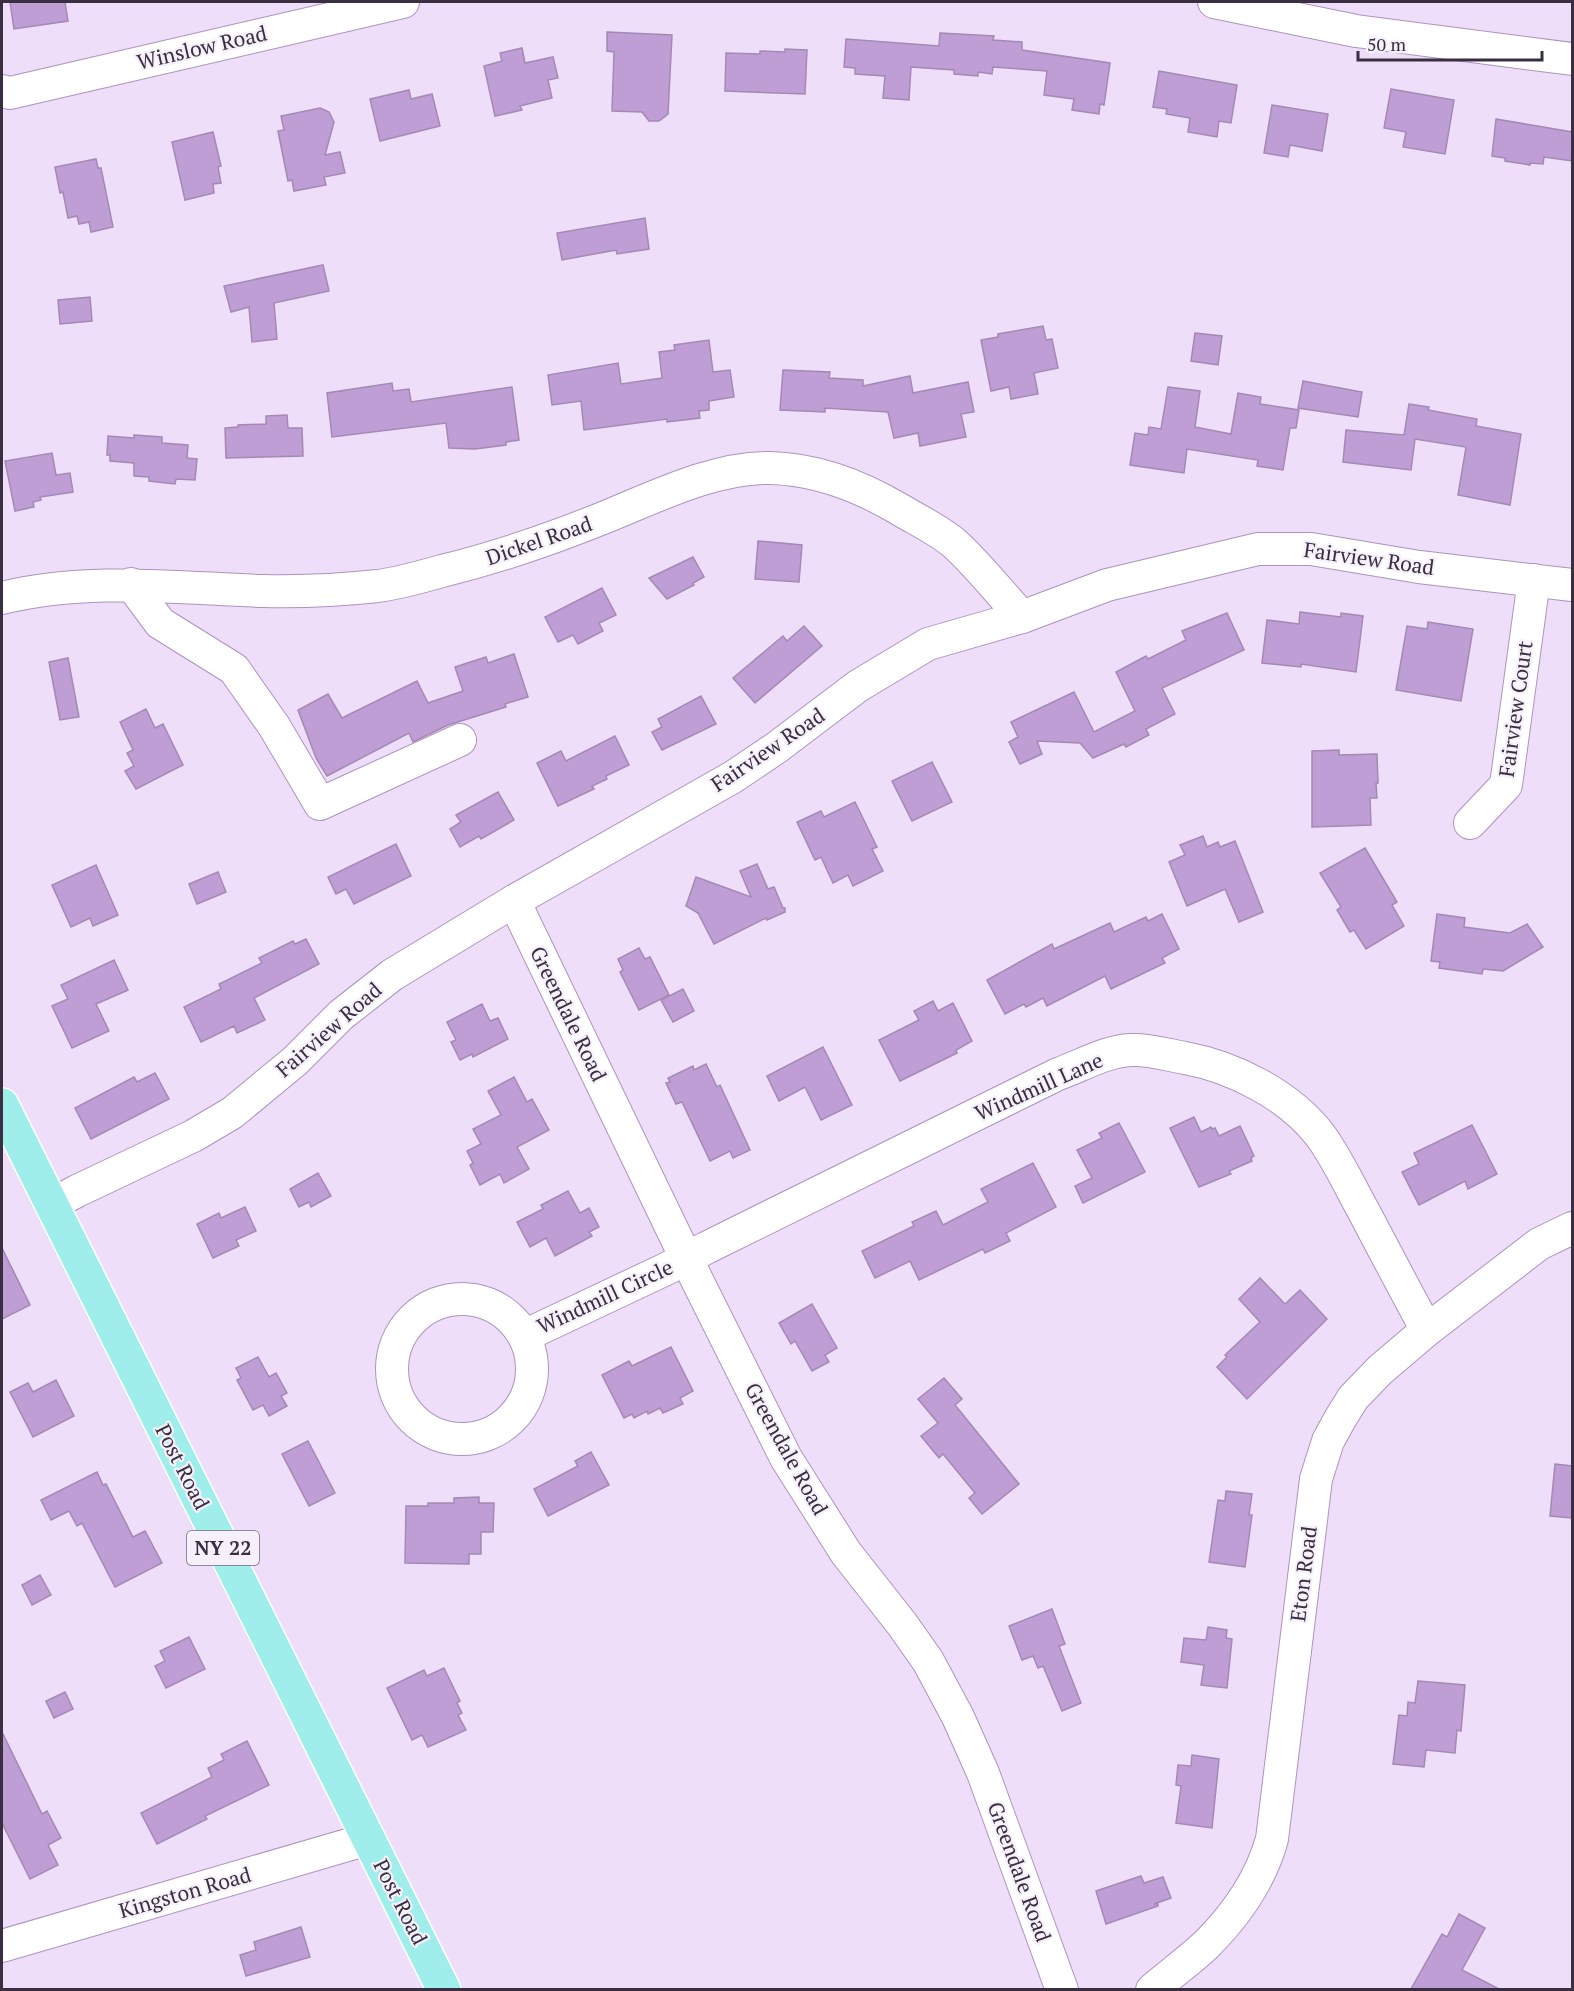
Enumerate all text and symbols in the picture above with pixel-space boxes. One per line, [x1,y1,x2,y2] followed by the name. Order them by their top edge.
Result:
[134,18,270,76] street label: Winslow Road
[1358,24,1542,62] scale bar
[1367,32,1407,56] text: 50 m
[482,509,596,571] street label: Dickel Road
[1302,535,1437,581] street label: Fairview Road
[1492,639,1538,779] street label: Fairview Court
[705,701,830,798] street label: Fairview Road
[524,941,614,1086] street label: Greendale Road
[270,975,387,1083] street label: Fairview Road
[970,1045,1107,1127] street label: Windmill Lane
[532,1252,677,1340] street label: Windmill Circle
[739,1377,835,1520] street label: Greendale Road
[149,1419,216,1514] street label: Post Road
[1283,1524,1323,1623] street label: Eton Road
[187,1531,259,1565] road number: NY 22
[982,1798,1058,1946] street label: Greendale Road
[367,1854,434,1949] street label: Post Road
[115,1860,254,1924] street label: Kingston Road

